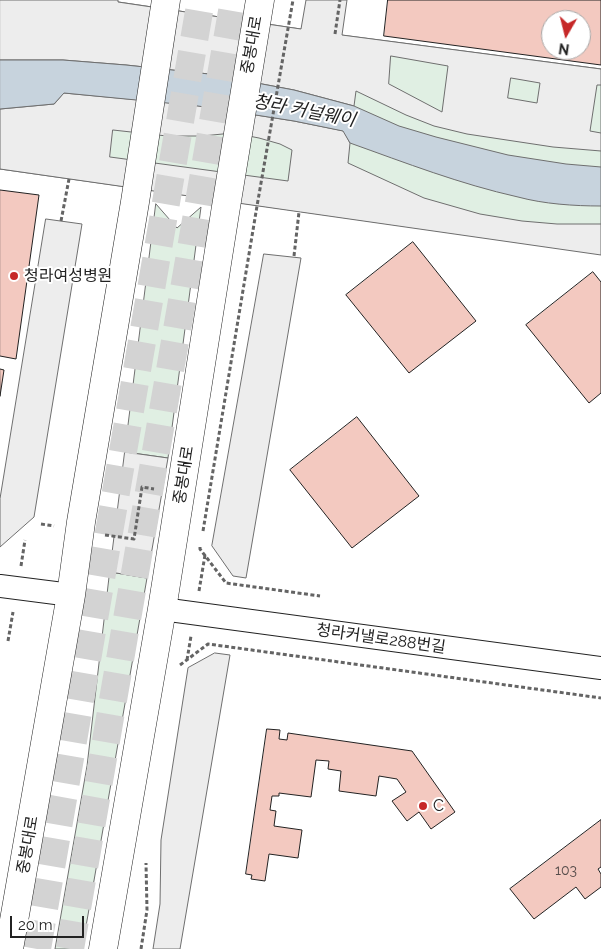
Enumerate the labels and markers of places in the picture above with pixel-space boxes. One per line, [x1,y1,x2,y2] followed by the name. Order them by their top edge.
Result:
[24,266,112,286] place label: 청라여성병원
[8,270,20,282] marker: 청라여성병원
[433,796,444,816] place label: C
[417,800,429,812] marker: C

